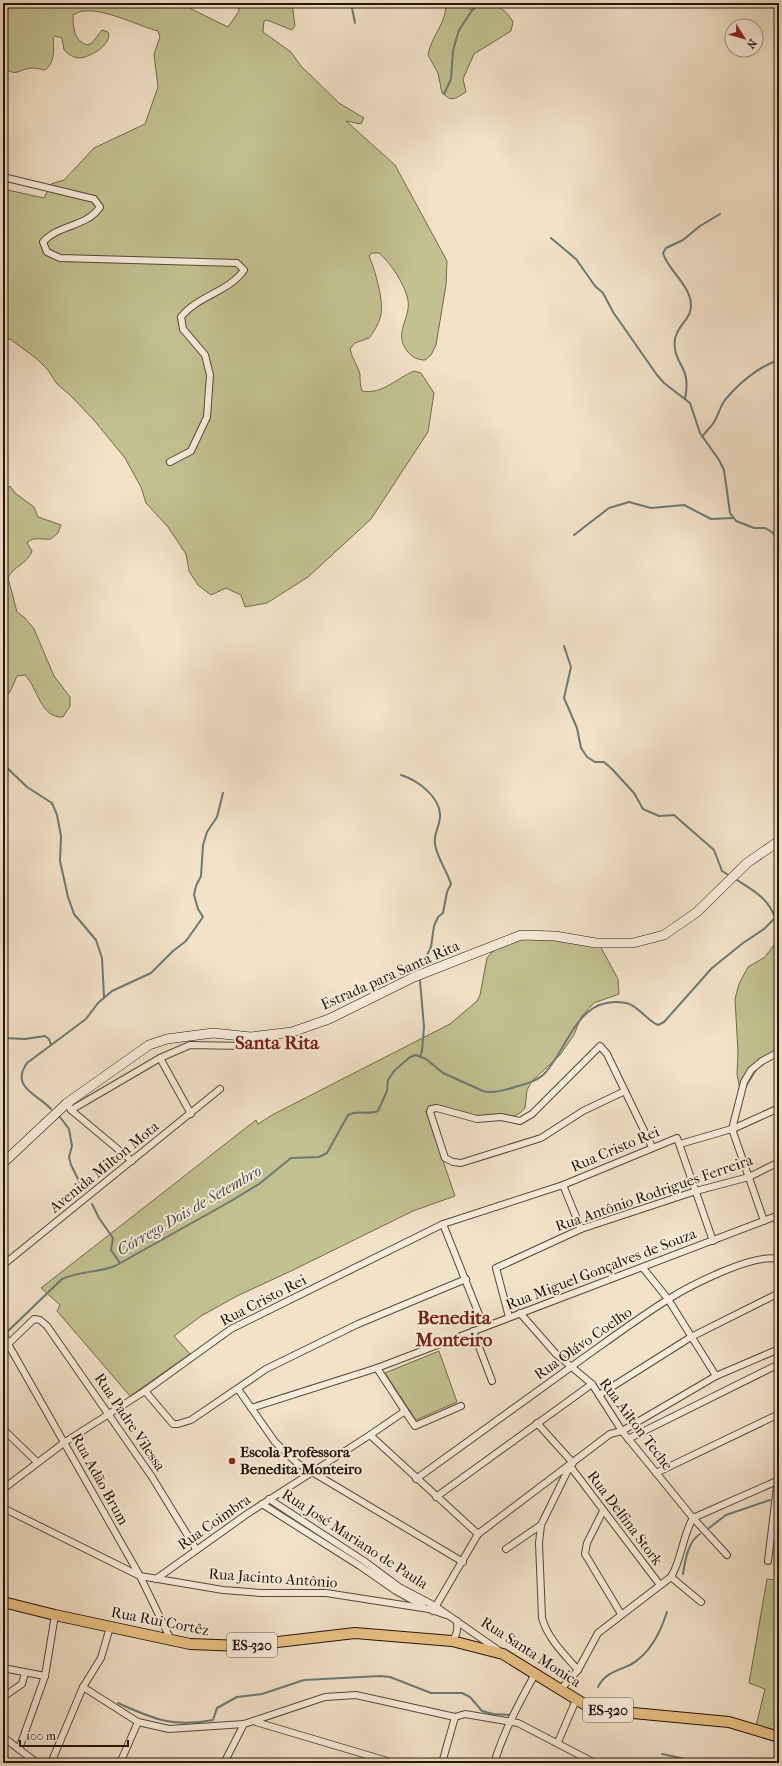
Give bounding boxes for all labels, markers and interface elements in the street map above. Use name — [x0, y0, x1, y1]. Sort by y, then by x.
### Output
north arrow — [724, 18, 764, 58]
text: N — [743, 36, 759, 51]
street label: Estrada para Santa Rita — [318, 936, 463, 1014]
district label: Santa Rita — [235, 1032, 320, 1054]
street label: Avenida Milton Mota — [45, 1117, 163, 1217]
street label: Rua Cristo Rei — [568, 1122, 662, 1176]
street label: Rua Antônio Rodrigues Ferreira — [553, 1150, 756, 1235]
water label: Córrego Dois de Setembro — [113, 1161, 265, 1259]
street label: Rua Miguel Gonçalves de Souza — [503, 1224, 700, 1314]
street label: Rua Cristo Rei — [217, 1270, 310, 1329]
street label: Rua Olávo Coelho — [531, 1302, 636, 1383]
district label: Benedita Monteiro — [415, 1307, 493, 1351]
street label: Rua Padre Vilessa — [91, 1370, 170, 1475]
street label: Rua Ailton Teche — [595, 1374, 677, 1474]
street label: Rua Adão Brum — [67, 1430, 133, 1528]
place label: Escola Professora Benedita Monteiro — [240, 1443, 362, 1478]
marker: Escola Professora Benedita Monteiro — [227, 1456, 237, 1466]
street label: Rua Delfina Stork — [583, 1467, 667, 1569]
street label: Rua José Mariano de Paula — [279, 1485, 432, 1594]
street label: Rua Coimbra — [174, 1490, 255, 1554]
street label: Rua Jacinto Antônio — [208, 1565, 338, 1592]
street label: Rua Rui Cortêz — [109, 1603, 211, 1639]
street label: Rua Santa Monica — [478, 1613, 585, 1692]
road number: ES-320 — [227, 1633, 277, 1657]
road number: ES-320 — [583, 1698, 633, 1722]
scale bar — [20, 1722, 128, 1748]
text: 100 m — [26, 1729, 56, 1743]

